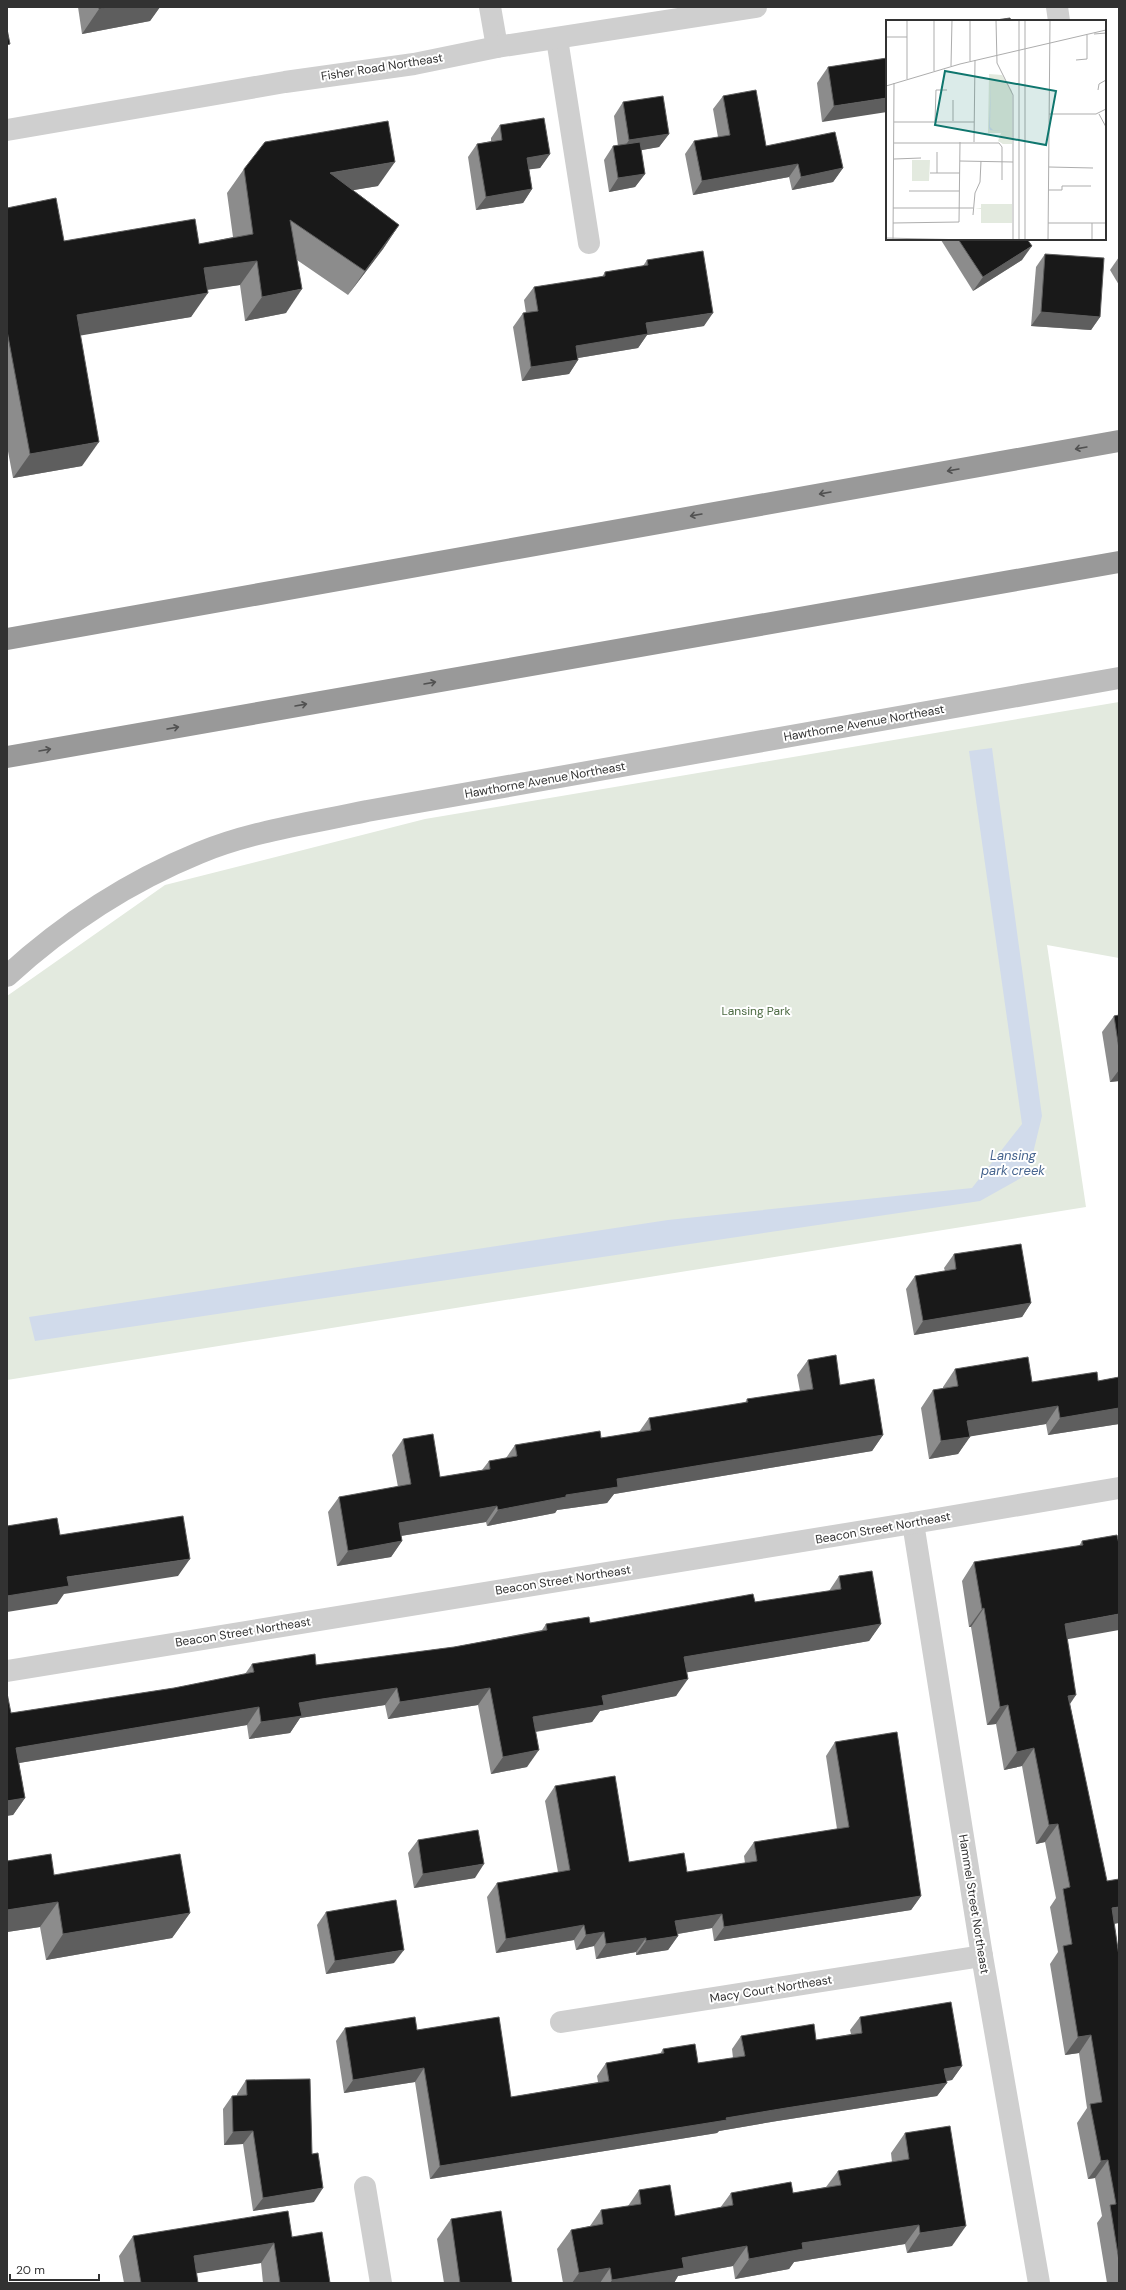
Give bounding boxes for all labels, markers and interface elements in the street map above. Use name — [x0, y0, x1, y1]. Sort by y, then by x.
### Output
inset map — [886, 20, 1106, 240]
street label: Fisher Road Northeast — [320, 49, 444, 85]
one-way arrow — [1074, 444, 1087, 452]
one-way arrow — [946, 467, 959, 475]
one-way arrow — [818, 489, 831, 497]
one-way arrow — [690, 512, 703, 520]
one-way arrow — [423, 678, 436, 686]
one-way arrow — [295, 701, 308, 709]
street label: Hawthorne Avenue Northeast — [782, 701, 946, 745]
one-way arrow — [167, 723, 180, 731]
one-way arrow — [39, 746, 52, 754]
street label: Hawthorne Avenue Northeast — [463, 758, 627, 802]
park label: Lansing Park — [721, 1003, 791, 1019]
water label: Lansing park creek — [980, 1147, 1045, 1179]
street label: Beacon Street Northeast — [814, 1508, 952, 1548]
street label: Beacon Street Northeast — [494, 1561, 632, 1599]
street label: Beacon Street Northeast — [174, 1613, 312, 1651]
street label: Hammel Street Northeast — [955, 1833, 993, 1975]
street label: Macy Court Northeast — [709, 1971, 834, 2007]
scale bar — [10, 2256, 99, 2282]
text: 20 m — [16, 2262, 45, 2278]

